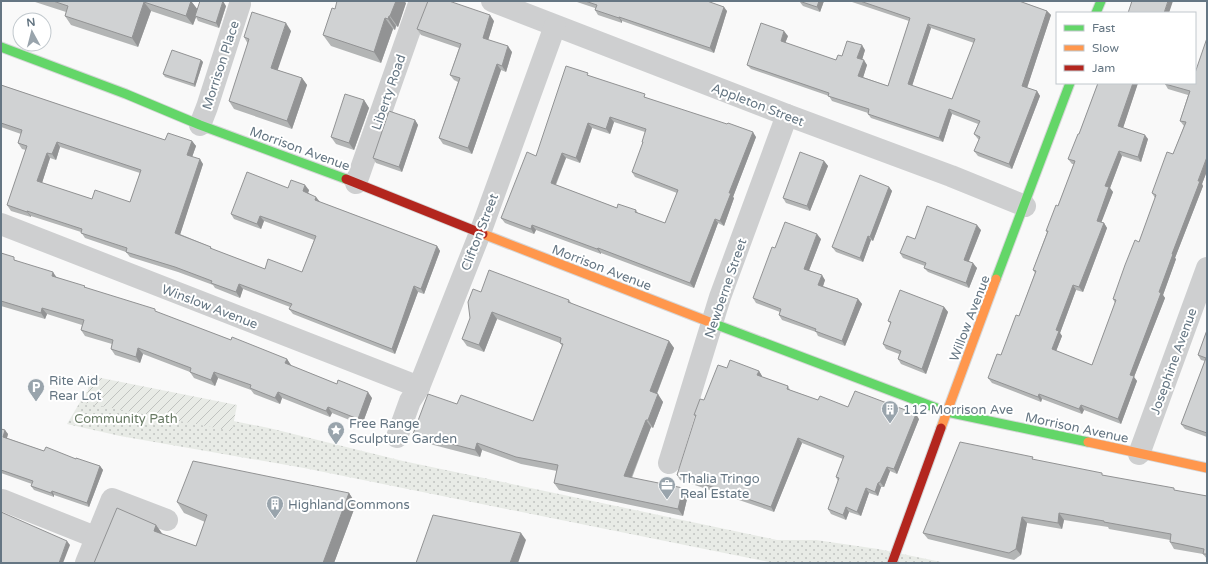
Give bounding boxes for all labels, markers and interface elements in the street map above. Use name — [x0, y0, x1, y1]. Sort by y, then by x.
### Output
north arrow — [12, 12, 52, 52]
legend — [1056, 12, 1196, 84]
text: N — [26, 16, 36, 30]
street label: Morrison Place — [199, 19, 243, 112]
text: Fast — [1092, 21, 1116, 35]
text: Slow — [1092, 41, 1119, 55]
street label: Liberty Road — [368, 52, 409, 132]
text: Jam — [1092, 61, 1115, 75]
street label: Appleton Street — [709, 80, 806, 130]
street label: Morrison Avenue — [247, 123, 352, 174]
street label: Clifton Street — [458, 191, 502, 273]
street label: Newberne Street — [701, 236, 750, 340]
street label: Morrison Avenue — [550, 242, 654, 294]
street label: Willow Avenue — [946, 273, 994, 364]
street label: Winslow Avenue — [159, 281, 260, 333]
street label: Josephine Avenue — [1147, 306, 1201, 417]
place label: Rite Aid Rear Lot — [49, 373, 102, 404]
parking icon: Rite Aid Rear Lot — [26, 377, 46, 402]
building icon: 112 Morrison Ave — [880, 399, 900, 424]
place label: 112 Morrison Ave — [903, 402, 1013, 418]
street label: Morrison Avenue — [1024, 409, 1130, 447]
park label: Community Path — [74, 411, 178, 427]
place label: Free Range Sculpture Garden — [349, 416, 457, 447]
place icon: Free Range Sculpture Garden — [326, 420, 346, 445]
place label: Thalia Tringo Real Estate — [680, 471, 760, 502]
office icon: Thalia Tringo Real Estate — [657, 475, 677, 500]
building icon: Highland Commons — [265, 494, 285, 519]
place label: Highland Commons — [288, 497, 410, 513]

